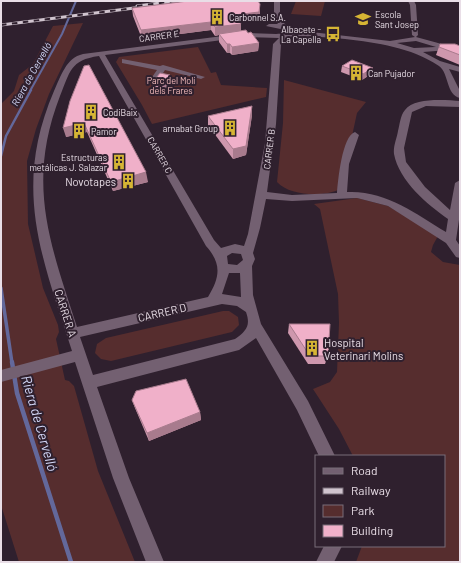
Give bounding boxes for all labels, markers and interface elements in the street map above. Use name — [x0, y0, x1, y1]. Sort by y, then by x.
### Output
building icon: Carbonnel S.A. — [208, 8, 226, 26]
place label: Escola Sant Josep — [375, 9, 419, 30]
school or university icon: Escola Sant Josep — [354, 10, 372, 28]
place label: Carbonnel S.A. — [229, 12, 286, 23]
place label: Albacete - La Capella — [281, 24, 321, 45]
bus stop icon: Albacete - La Capella — [324, 25, 342, 43]
street label: CARRER E — [138, 28, 180, 44]
water label: Riera de Cervelló — [9, 40, 53, 108]
building icon: Can Pujador — [347, 64, 365, 82]
place label: Can Pujador — [368, 68, 415, 79]
park label: Parc del Molí dels Frares — [147, 75, 195, 96]
building icon: CodiBaix — [82, 103, 100, 121]
place label: CodiBaix — [103, 107, 138, 118]
building icon: arnabat Group — [221, 119, 239, 137]
building icon: Pamor — [70, 122, 88, 140]
place label: arnabat Group — [163, 123, 218, 134]
place label: Pamor — [91, 126, 117, 137]
street label: CARRER B — [261, 128, 277, 170]
street label: CARRER C — [145, 135, 175, 175]
place label: Estructuras metálicas J. Salazar — [29, 152, 108, 173]
building icon: Estructuras metálicas J. Salazar — [110, 153, 128, 171]
building icon: Novotapes — [119, 172, 137, 190]
place label: Novotapes — [65, 175, 116, 188]
street label: CARRER A — [52, 288, 80, 339]
street label: CARRER D — [137, 300, 188, 324]
place label: Hospital Veterinari Molins — [324, 336, 403, 362]
building icon: Hospital Veterinari Molins — [303, 339, 321, 357]
water label: Riera de Cervelló — [18, 373, 62, 473]
legend — [315, 455, 445, 547]
text: Road — [351, 463, 378, 477]
text: Railway — [351, 483, 391, 497]
text: Park — [351, 503, 375, 517]
text: Building — [351, 523, 393, 537]

